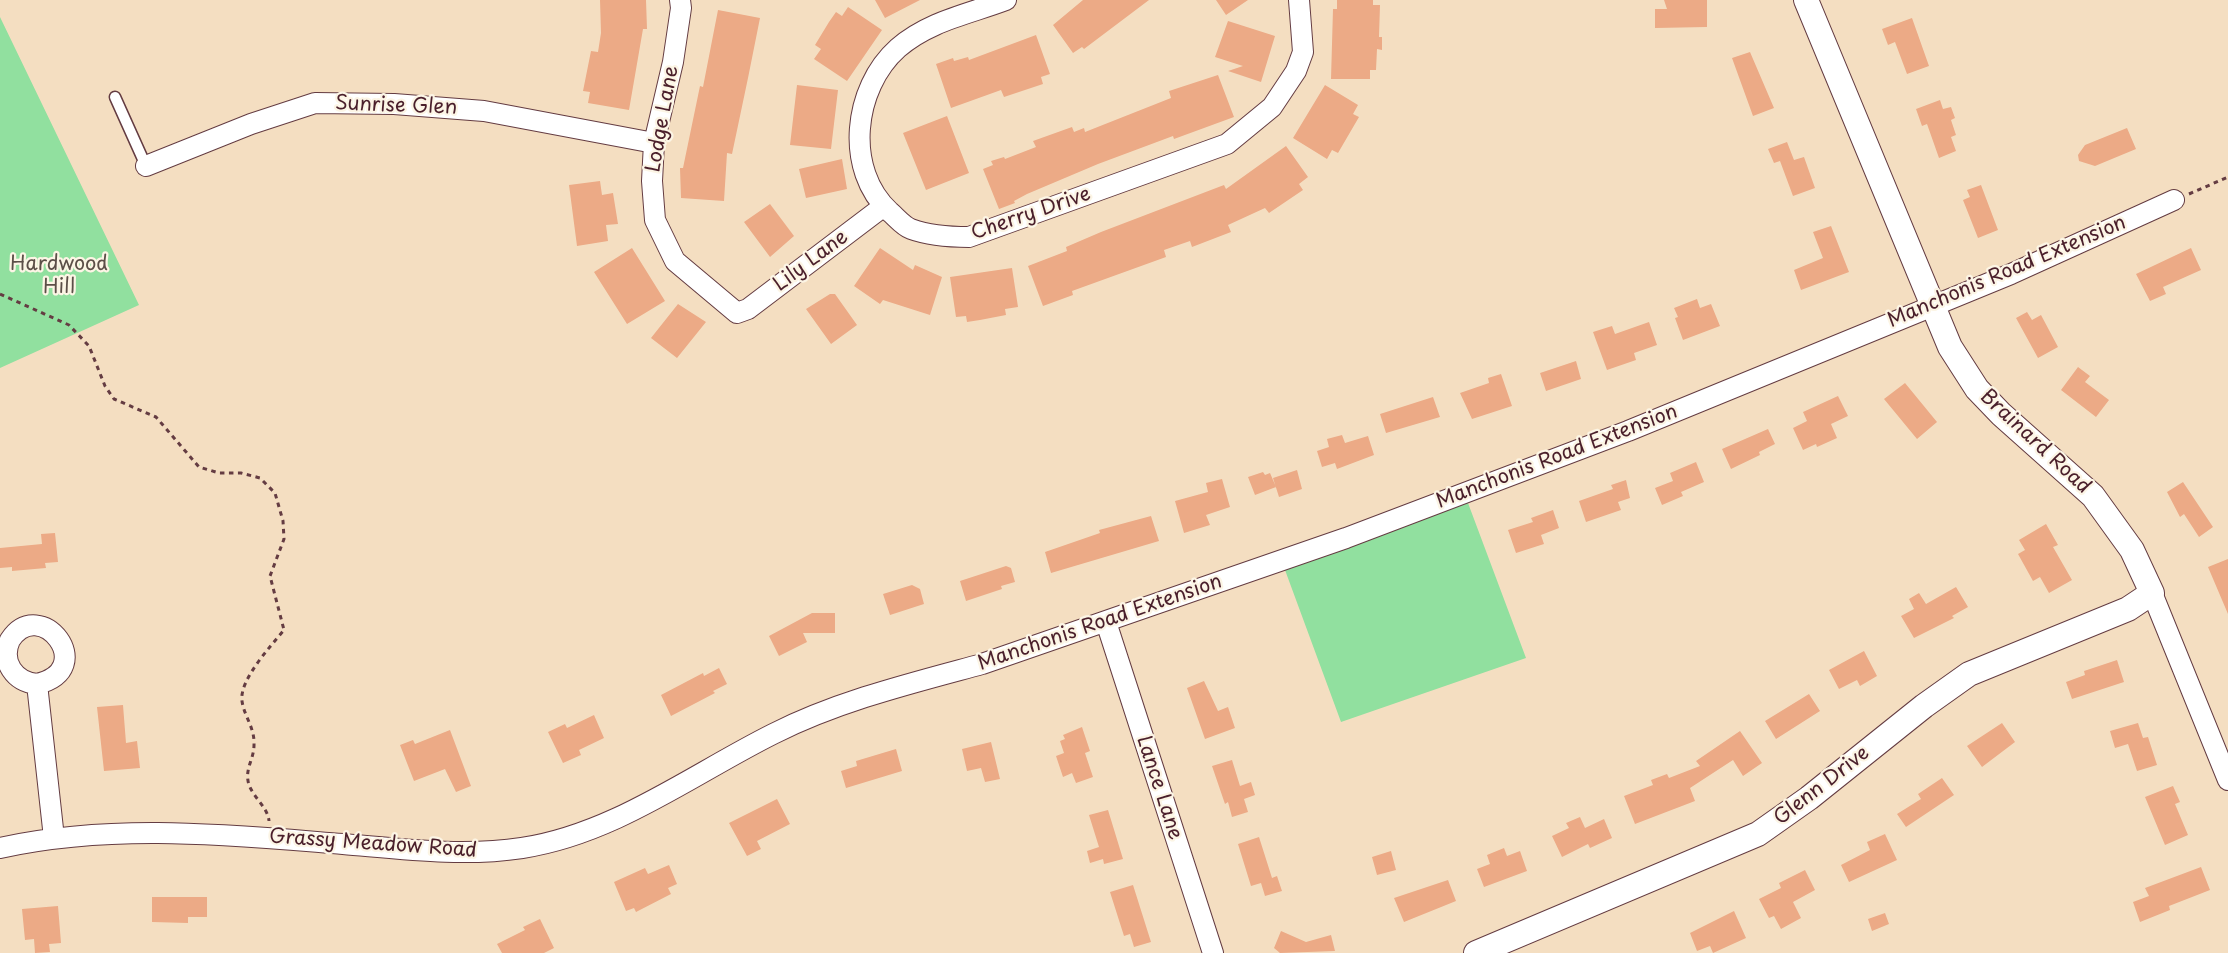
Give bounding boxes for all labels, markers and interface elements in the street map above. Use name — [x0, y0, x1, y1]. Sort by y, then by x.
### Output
street label: Lodge Lane — [642, 64, 684, 174]
street label: Sunrise Glen — [334, 92, 458, 120]
street label: Cherry Drive — [968, 182, 1094, 246]
street label: Manchonis Road Extension — [1884, 211, 2130, 333]
street label: Lily Lane — [769, 225, 853, 297]
park label: Hardwood Hill — [10, 252, 108, 299]
street label: Brainard Road — [1975, 385, 2095, 499]
street label: Manchonis Road Extension — [1433, 400, 1681, 514]
street label: Manchonis Road Extension — [975, 570, 1225, 676]
street label: Lance Lane — [1131, 733, 1187, 843]
street label: Glenn Drive — [1770, 741, 1874, 831]
street label: Grassy Meadow Road — [268, 825, 478, 863]

